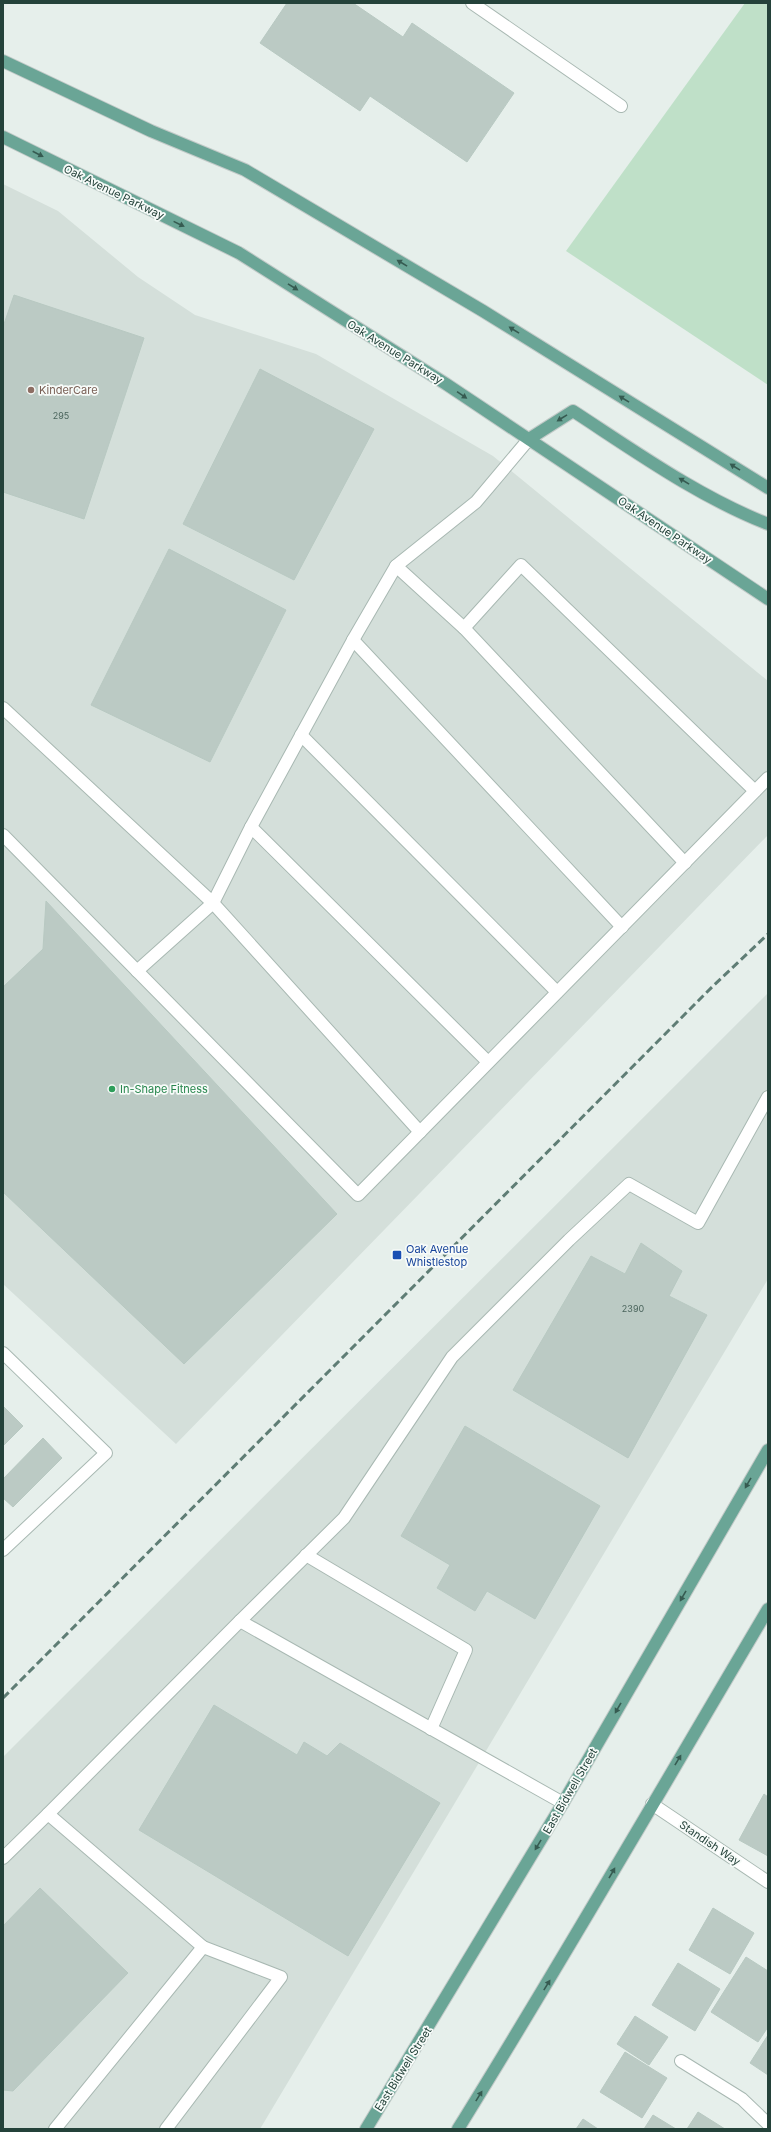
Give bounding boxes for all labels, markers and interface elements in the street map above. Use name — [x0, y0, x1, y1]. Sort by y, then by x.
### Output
one-way arrow — [32, 151, 44, 157]
street label: Oak Avenue Parkway — [61, 162, 167, 222]
one-way arrow — [174, 221, 185, 228]
one-way arrow — [396, 260, 408, 267]
one-way arrow — [287, 284, 299, 291]
street label: Oak Avenue Parkway — [345, 317, 445, 387]
one-way arrow — [508, 327, 520, 334]
place label: KinderCare — [39, 383, 98, 397]
marker: KinderCare — [26, 385, 36, 395]
one-way arrow — [456, 391, 468, 398]
one-way arrow — [618, 395, 630, 402]
house number: 295 — [53, 410, 69, 421]
one-way arrow — [556, 415, 568, 422]
one-way arrow — [729, 464, 741, 471]
one-way arrow — [678, 477, 690, 484]
street label: Oak Avenue Parkway — [615, 493, 715, 567]
place label: In-Shape Fitness — [120, 1082, 208, 1096]
marker: In-Shape Fitness — [107, 1084, 117, 1094]
place label: Oak Avenue Whistlestop — [406, 1242, 468, 1269]
marker: Oak Avenue Whistlestop — [391, 1249, 403, 1261]
house number: 2390 — [622, 1303, 644, 1314]
one-way arrow — [745, 1477, 752, 1489]
one-way arrow — [679, 1590, 686, 1602]
one-way arrow — [614, 1702, 621, 1714]
street label: East Bidwell Street — [540, 1745, 600, 1836]
one-way arrow — [674, 1755, 682, 1765]
street label: Standish Way — [677, 1817, 743, 1869]
one-way arrow — [535, 1839, 542, 1851]
one-way arrow — [609, 1867, 616, 1879]
one-way arrow — [544, 1979, 551, 1991]
street label: East Bidwell Street — [371, 2024, 435, 2114]
one-way arrow — [475, 2091, 483, 2101]

